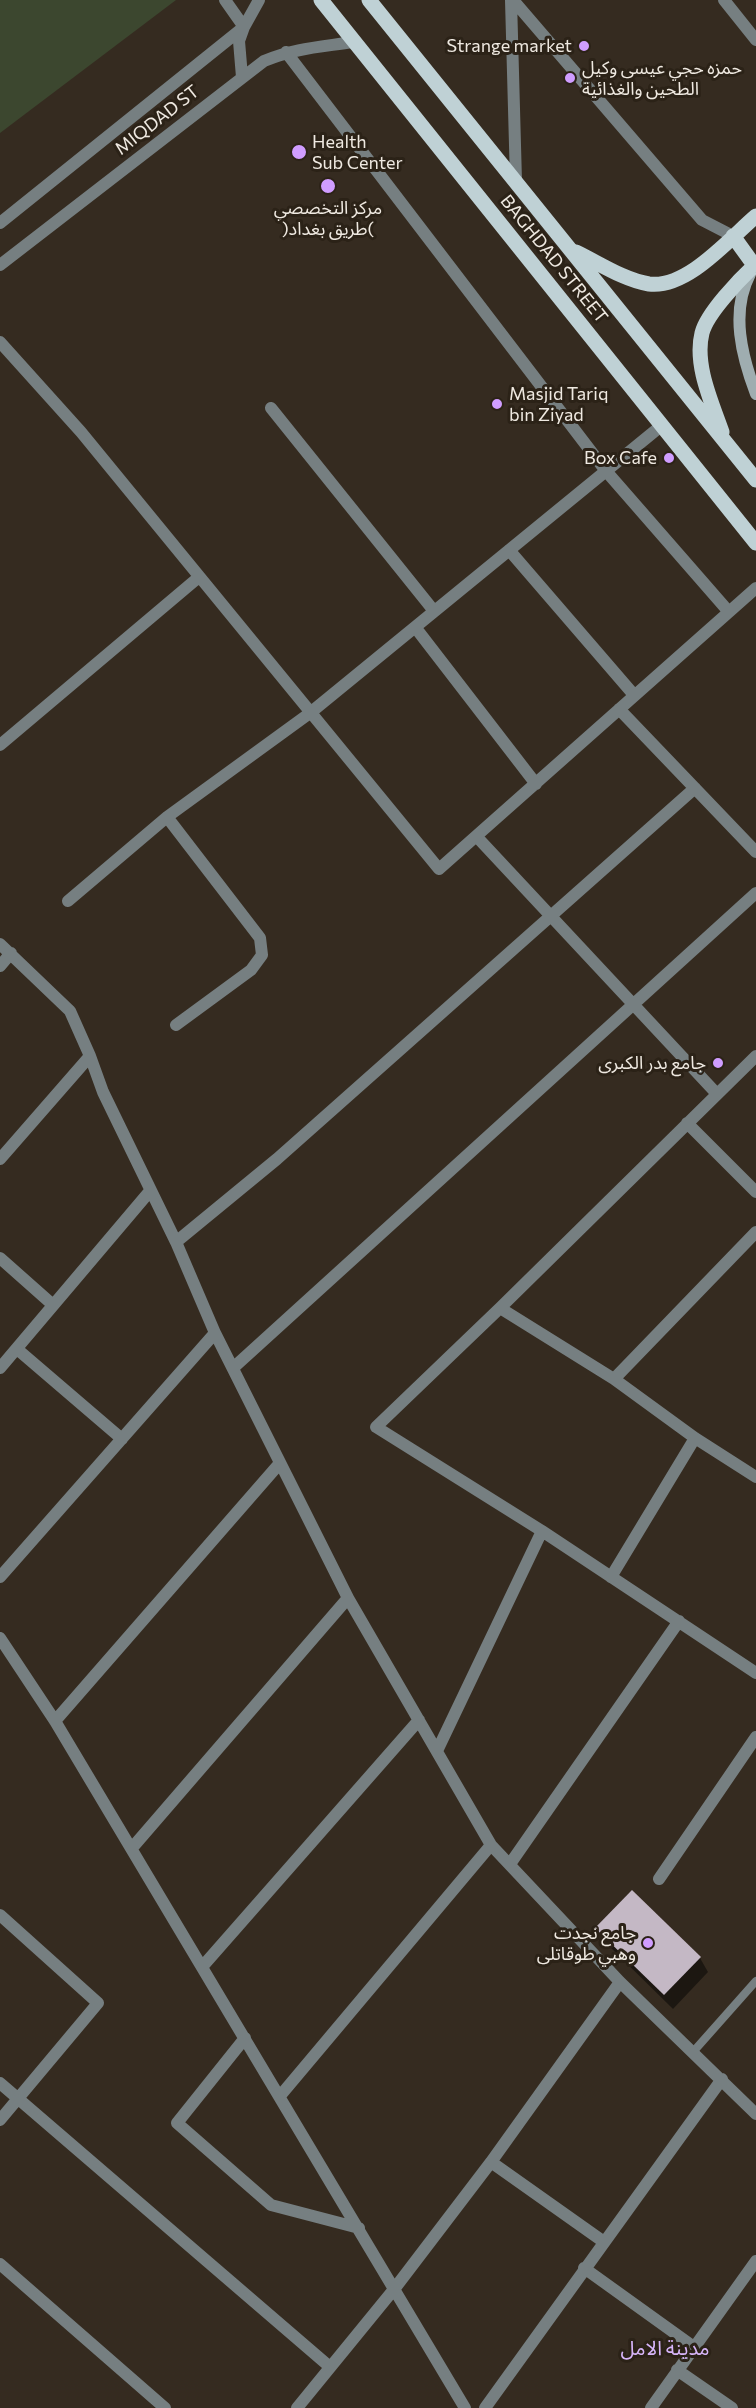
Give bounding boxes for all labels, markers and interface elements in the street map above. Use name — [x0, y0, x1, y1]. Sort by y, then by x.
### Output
place label: Strange market — [447, 35, 572, 57]
marker: Strange market — [577, 39, 591, 53]
place label: حمزه حجي عيسى وكيل الطحين والغذائية — [582, 57, 742, 100]
marker: حمزه حجي عيسى وكيل الطحين والغذائية — [563, 71, 577, 85]
street label: MIQDAD ST — [111, 80, 203, 160]
place label: Health Sub Center — [312, 131, 403, 174]
marker: Health Sub Center — [290, 143, 308, 161]
marker: مركز التخصصي )طريق بغداد( — [319, 177, 337, 195]
street label: BAGHDAD STREET — [496, 190, 612, 328]
place label: مركز التخصصي )طريق بغداد( — [274, 197, 382, 240]
place label: Masjid Tariq bin Ziyad — [509, 383, 608, 426]
marker: Masjid Tariq bin Ziyad — [490, 397, 504, 411]
place label: Box Cafe — [584, 447, 657, 469]
marker: Box Cafe — [662, 451, 676, 465]
place label: جامع بدر الكبرى — [598, 1052, 706, 1074]
marker: جامع بدر الكبرى — [711, 1056, 725, 1070]
place label: جامع نجدت وهبي طوقاتلى — [537, 1922, 636, 1964]
marker: جامع نجدت وهبي طوقاتلى — [641, 1936, 655, 1950]
district label: مدينة الامل — [620, 2336, 710, 2360]

